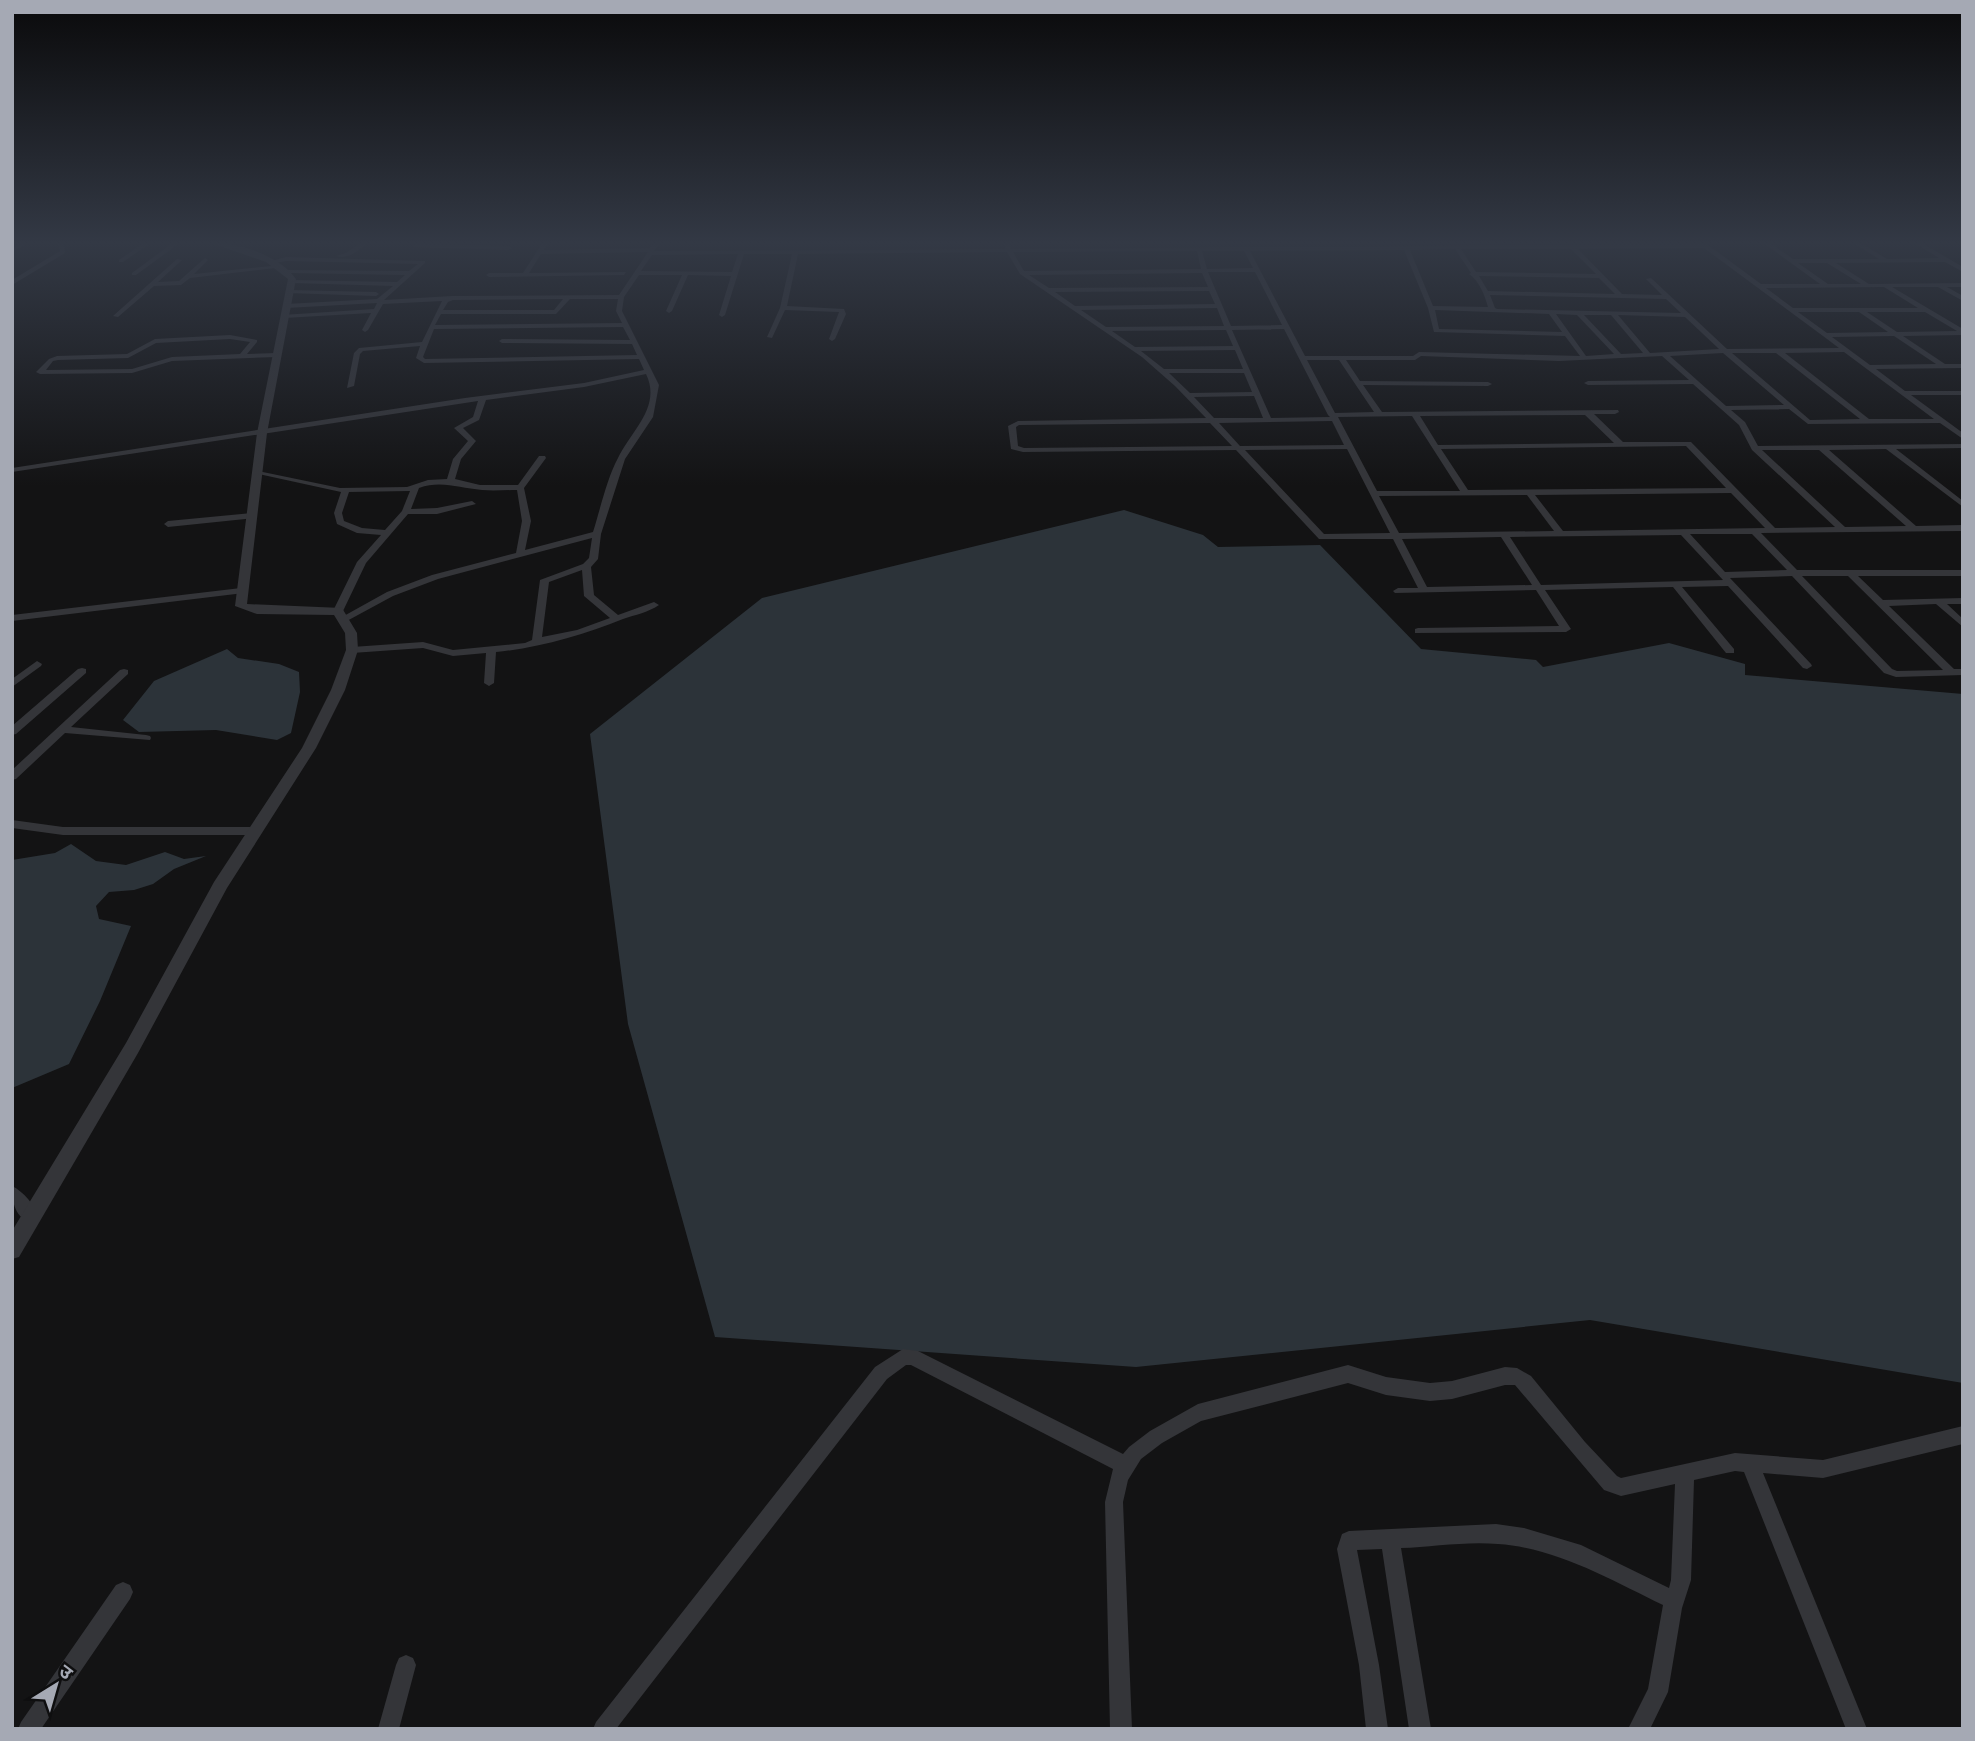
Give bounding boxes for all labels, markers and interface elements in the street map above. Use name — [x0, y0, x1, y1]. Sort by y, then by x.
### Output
north arrow — [21, 1650, 91, 1720]
text: उ — [55, 1659, 78, 1685]

